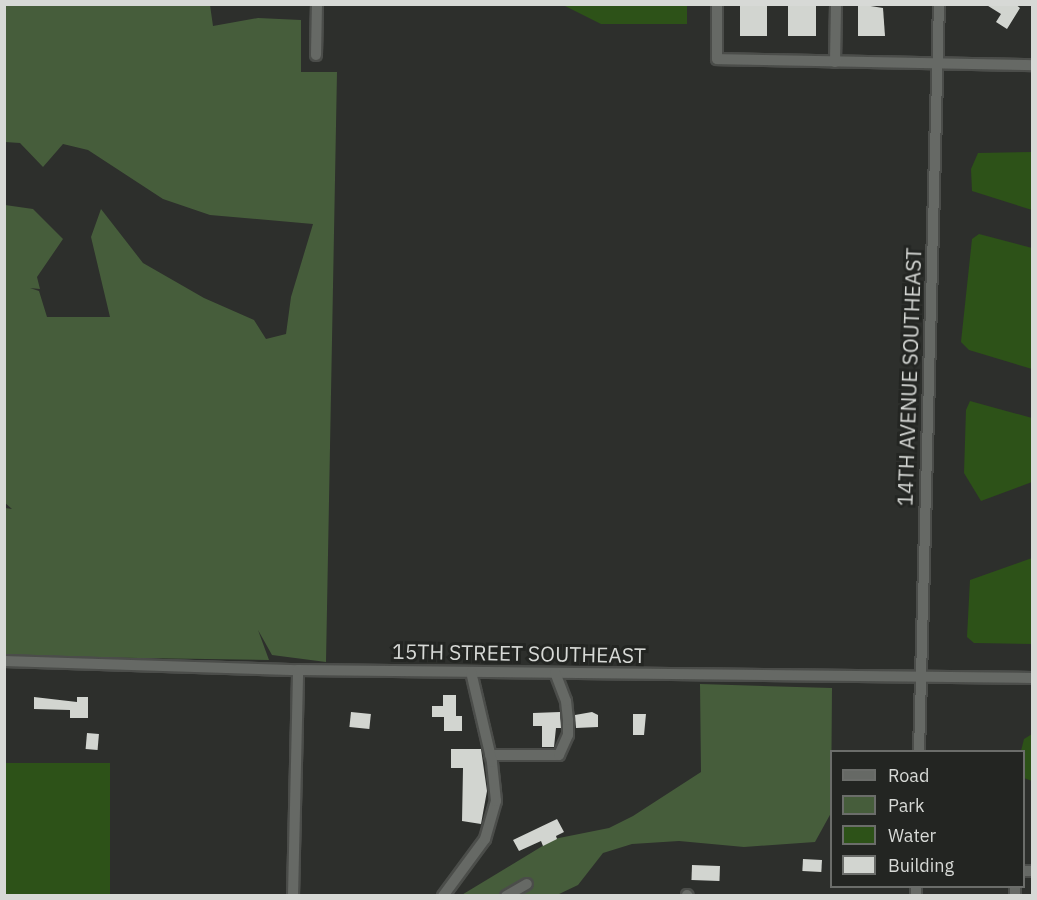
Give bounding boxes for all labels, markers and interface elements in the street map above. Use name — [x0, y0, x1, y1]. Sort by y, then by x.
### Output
street label: 14TH AVENUE SOUTHEAST — [892, 247, 926, 507]
street label: 15TH STREET SOUTHEAST — [392, 638, 646, 668]
legend — [830, 750, 1025, 888]
text: Road — [888, 764, 929, 787]
text: Park — [888, 794, 924, 817]
text: Water — [888, 824, 936, 847]
text: Building — [888, 854, 954, 877]

